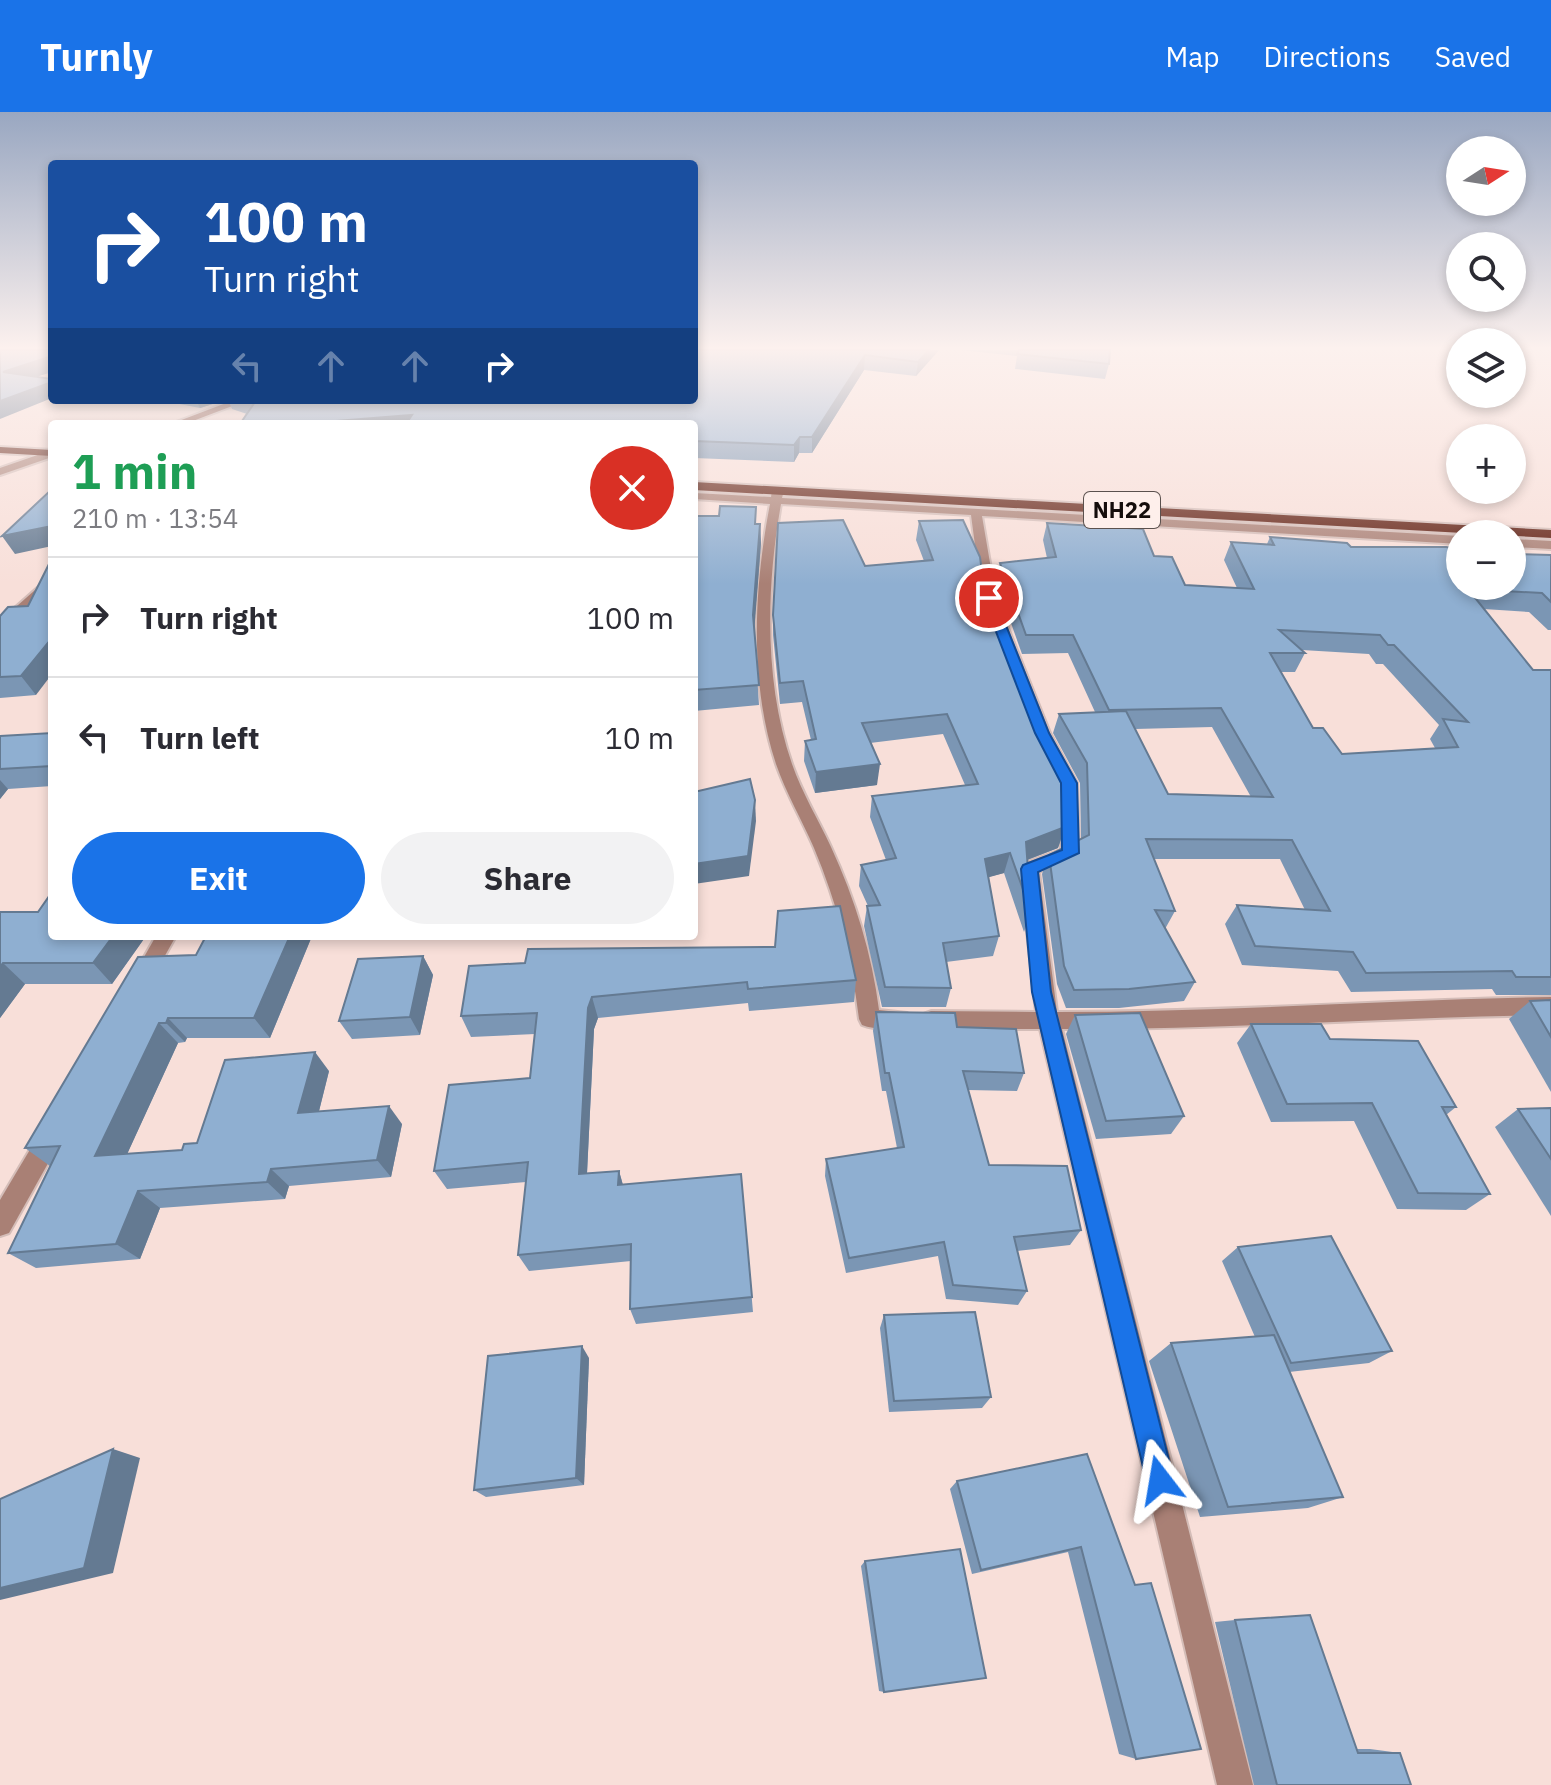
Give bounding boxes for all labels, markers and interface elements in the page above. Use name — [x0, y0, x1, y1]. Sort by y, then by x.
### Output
text: Turnly — [40, 32, 153, 81]
text: Map — [1165, 38, 1219, 75]
text: Directions — [1263, 38, 1391, 75]
text: Saved — [1435, 38, 1511, 75]
north arrow — [1446, 136, 1526, 216]
map controls — [1446, 136, 1526, 600]
text: 100 m — [204, 185, 368, 257]
icon: right — [72, 192, 176, 296]
button: search — [1446, 232, 1526, 312]
text: Turn right — [204, 255, 360, 302]
button: layers — [1446, 328, 1526, 408]
icon: left — [225, 344, 269, 388]
icon: ahead — [309, 344, 353, 388]
icon: ahead — [393, 344, 437, 388]
icon: right — [477, 344, 521, 388]
button: + — [1446, 424, 1526, 504]
text: 1 min — [72, 440, 197, 502]
button: close — [590, 446, 674, 530]
road number: NH22 — [1084, 492, 1160, 528]
text: 210 m · 13:54 — [72, 501, 238, 535]
button: − — [1446, 520, 1526, 600]
pin — [955, 564, 1023, 632]
icon: arrive — [967, 576, 1011, 620]
icon: right — [72, 595, 116, 639]
text: Turn right — [140, 598, 278, 637]
text: 100 m — [587, 598, 674, 637]
icon: left — [72, 715, 116, 759]
text: Turn left — [140, 718, 259, 757]
text: 10 m — [605, 718, 674, 757]
button: Exit — [72, 832, 365, 924]
button: Share — [381, 832, 674, 924]
position arrow — [1118, 1438, 1202, 1522]

